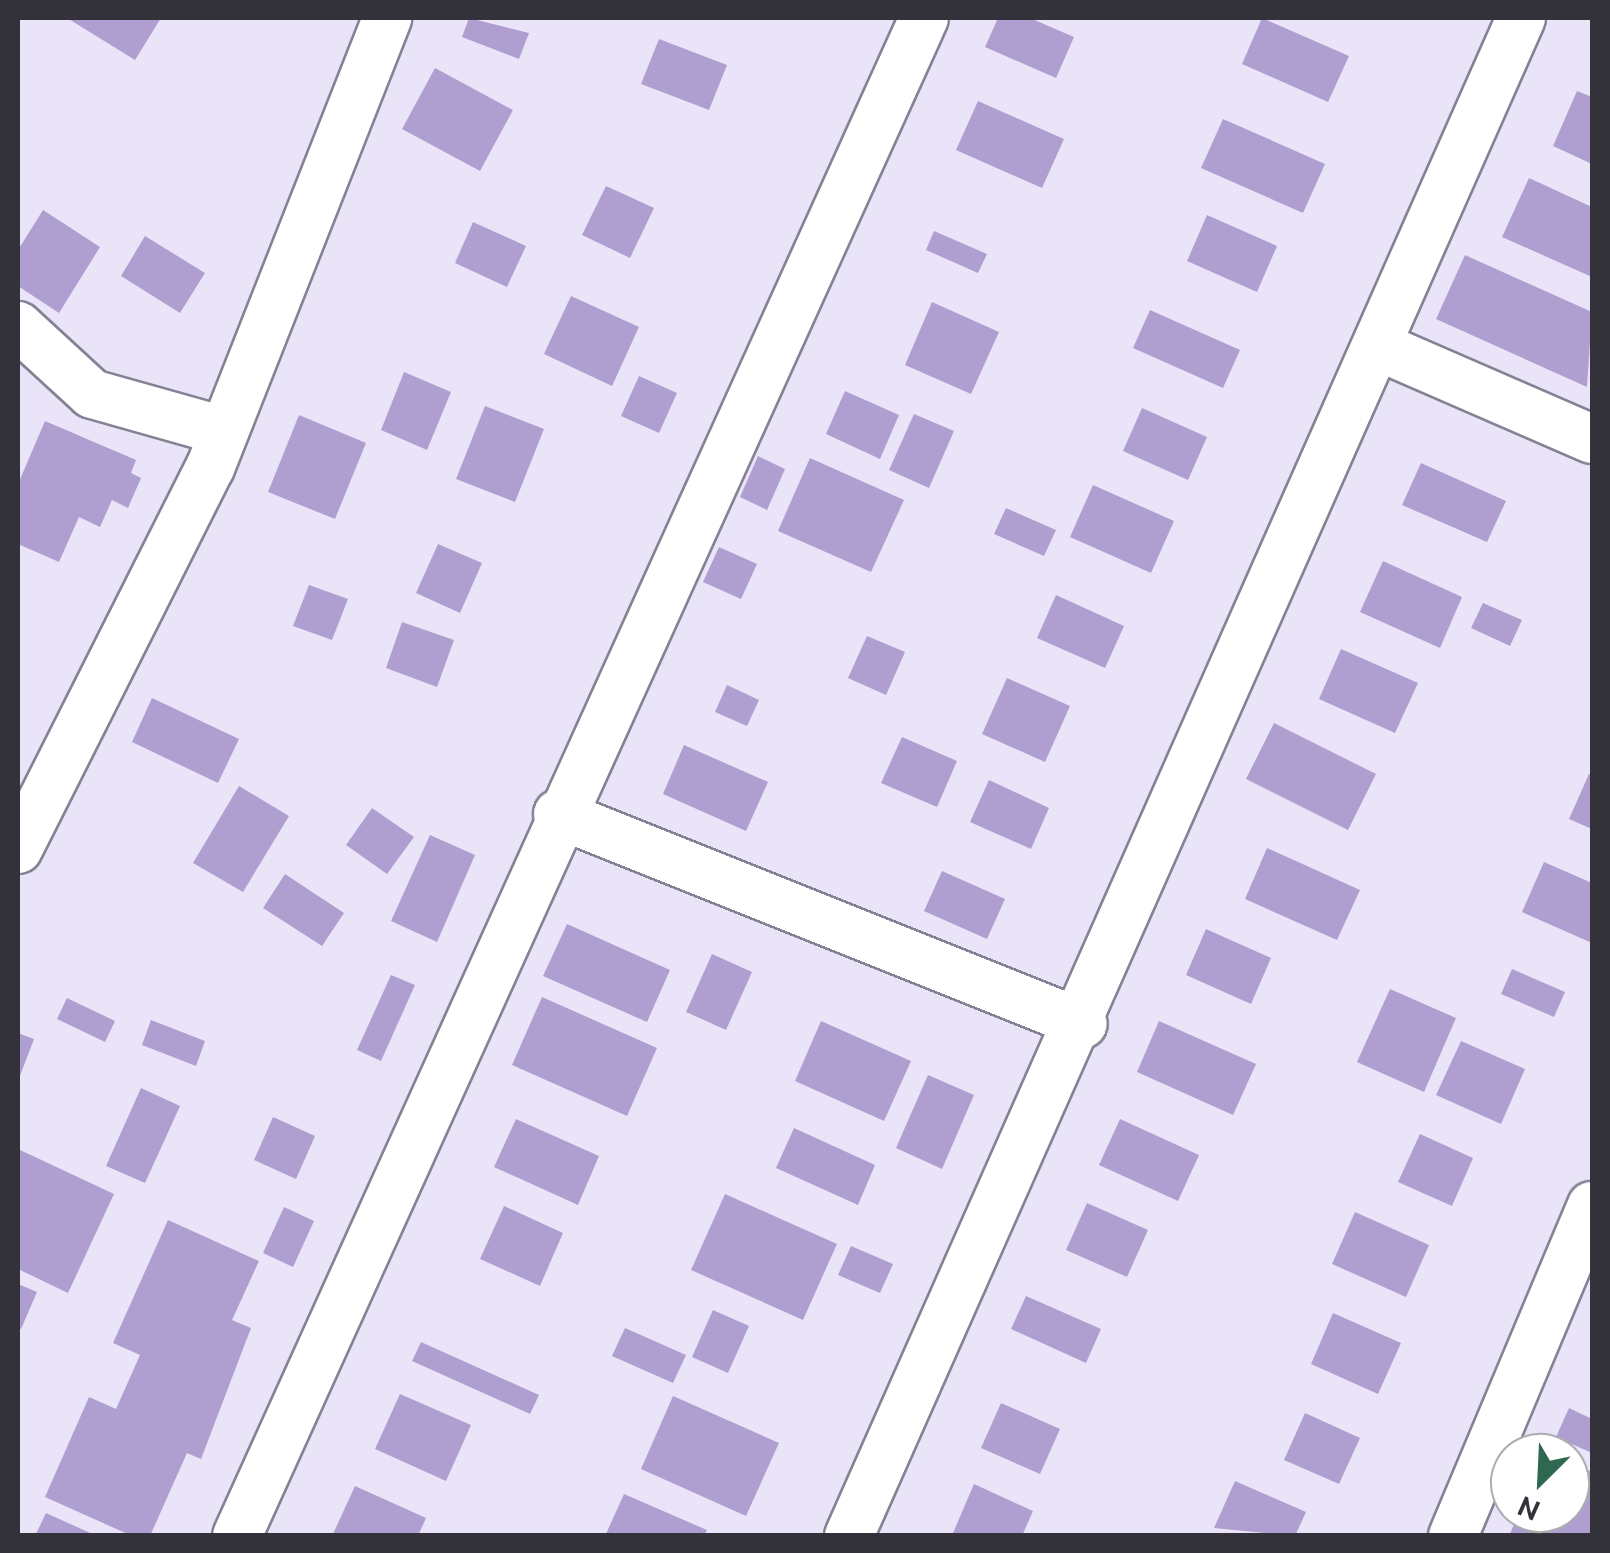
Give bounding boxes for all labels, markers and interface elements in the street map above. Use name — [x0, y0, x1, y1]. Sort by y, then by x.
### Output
north arrow — [1490, 1433, 1590, 1533]
text: N — [1513, 1491, 1544, 1527]

